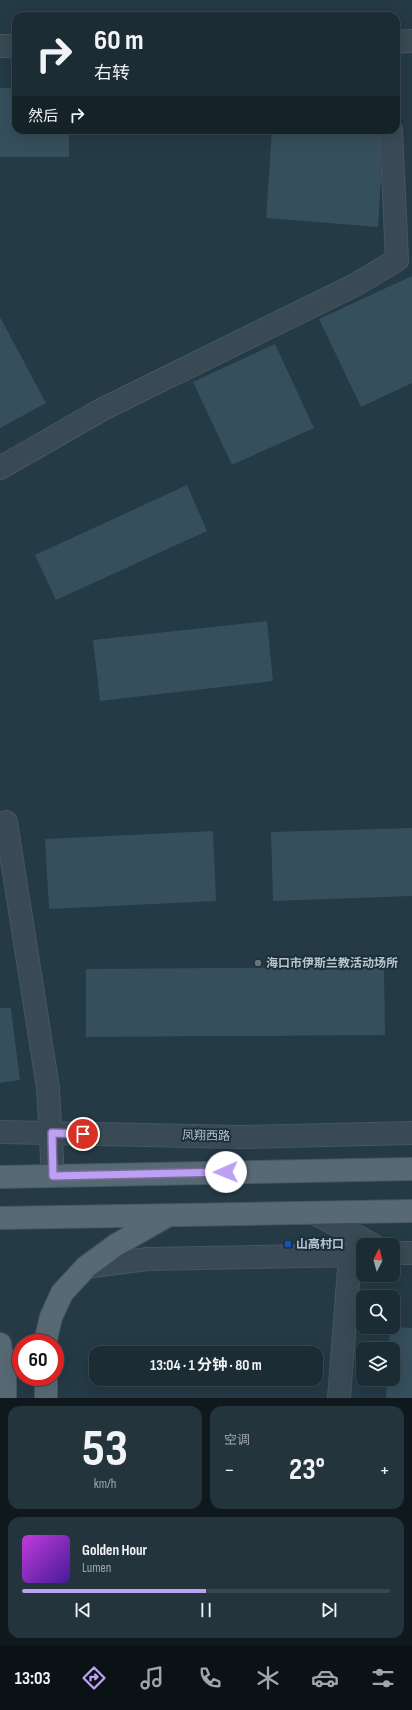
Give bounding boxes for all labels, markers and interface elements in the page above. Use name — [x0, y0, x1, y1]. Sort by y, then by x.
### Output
text: 60 m — [94, 24, 143, 57]
icon: right — [28, 28, 80, 80]
text: 右转 — [94, 63, 130, 84]
icon: right — [66, 104, 88, 126]
text: 然后 — [28, 107, 58, 126]
place label: 海口市伊斯兰教活动场所 — [266, 956, 398, 971]
marker: 海口市伊斯兰教活动场所 — [253, 958, 263, 968]
pin — [66, 1117, 100, 1151]
icon: arrive — [72, 1123, 94, 1145]
street label: 凤翔西路 — [182, 1128, 230, 1144]
position arrow — [205, 1151, 247, 1193]
place label: 山高村口 — [296, 1237, 344, 1252]
north arrow — [356, 1238, 400, 1282]
map controls — [356, 1238, 400, 1386]
marker: 山高村口 — [283, 1239, 293, 1249]
button: search — [356, 1290, 400, 1334]
speed limit sign: 60 — [12, 1334, 64, 1386]
button: layers — [356, 1342, 400, 1386]
text: 13:04 · 1 分钟 · 80 m — [150, 1356, 262, 1375]
text: 53 — [82, 1418, 128, 1481]
text: 空调 — [224, 1432, 250, 1448]
text: 23° — [289, 1452, 325, 1488]
text: − — [224, 1457, 235, 1484]
text: + — [379, 1457, 390, 1484]
text: km/h — [94, 1476, 116, 1492]
text: Golden Hour — [82, 1541, 147, 1560]
text: Lumen — [82, 1560, 111, 1576]
icon: previous — [72, 1599, 94, 1621]
icon: pause — [195, 1599, 217, 1621]
icon: next — [318, 1599, 340, 1621]
icon: directions — [80, 1664, 108, 1692]
icon: music — [138, 1664, 166, 1692]
icon: phone — [196, 1664, 224, 1692]
icon: climate — [254, 1664, 282, 1692]
icon: car — [311, 1664, 339, 1692]
icon: filters — [369, 1664, 397, 1692]
text: 13:03 — [15, 1668, 51, 1689]

